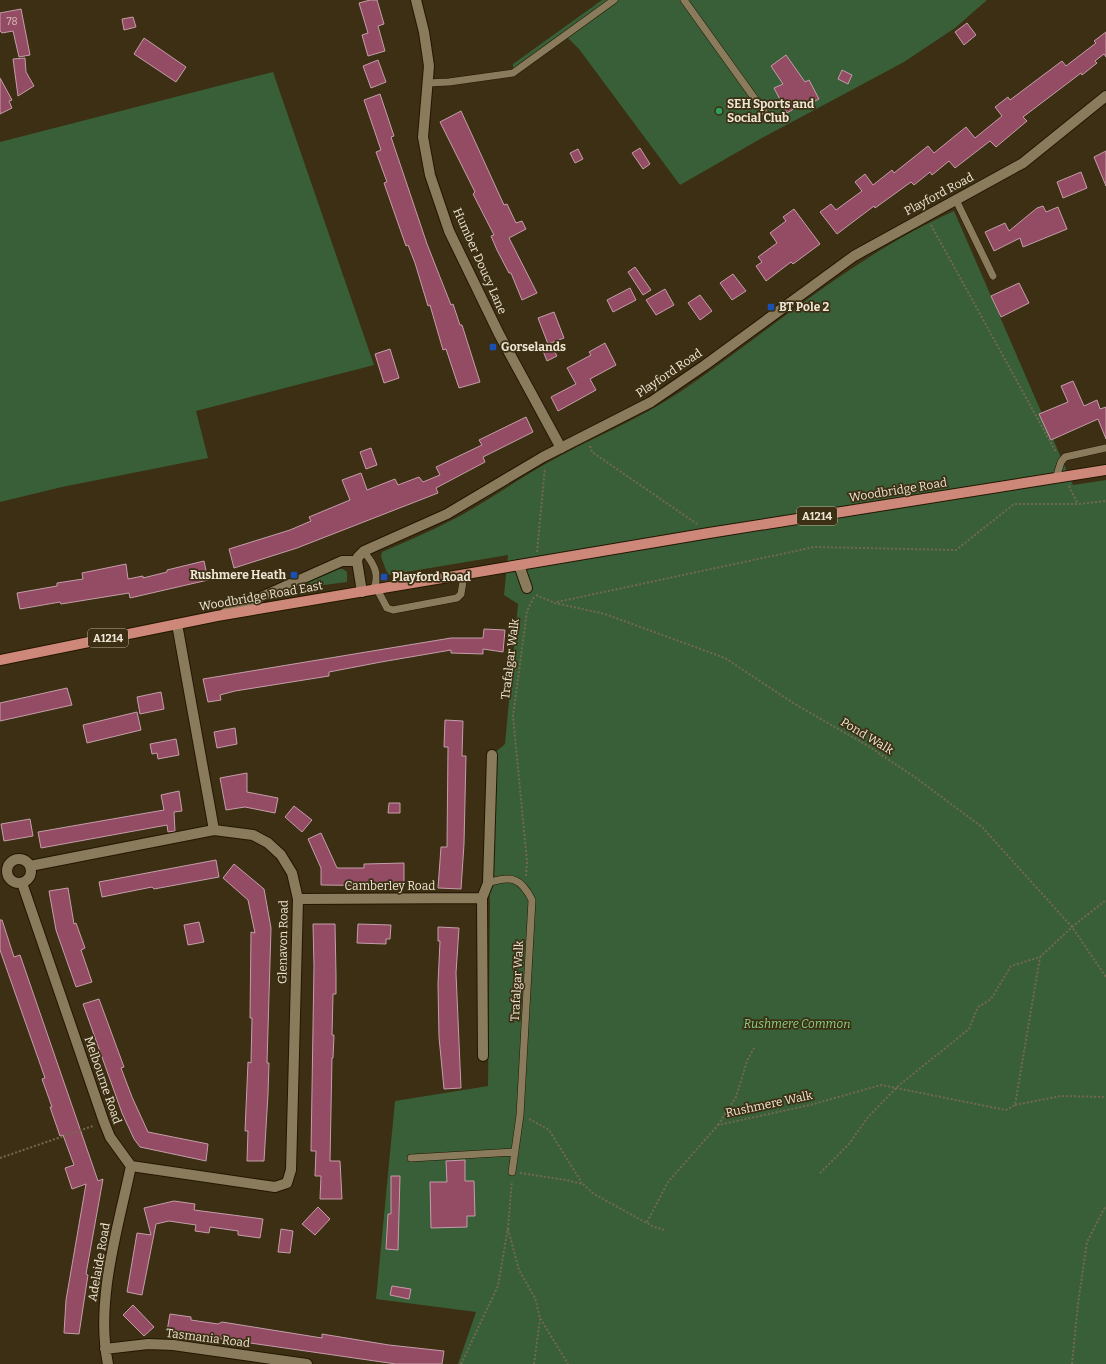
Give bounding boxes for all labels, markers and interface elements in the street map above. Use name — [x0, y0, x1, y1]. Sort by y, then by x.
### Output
house number: 78 — [7, 16, 17, 28]
place label: SEH Sports and Social Club — [727, 97, 815, 125]
marker: SEH Sports and Social Club — [714, 106, 724, 116]
street label: Playford Road — [902, 170, 976, 218]
street label: Humber Doucy Lane — [450, 206, 510, 316]
place label: BT Pole 2 — [779, 300, 829, 314]
marker: BT Pole 2 — [766, 302, 776, 312]
place label: Gorselands — [501, 340, 566, 354]
marker: Gorselands — [488, 342, 498, 352]
street label: Playford Road — [633, 346, 705, 400]
street label: Woodbridge Road — [848, 475, 948, 505]
road number: A1214 — [797, 507, 837, 525]
place label: Rushmere Heath — [190, 568, 286, 582]
marker: Rushmere Heath — [289, 570, 299, 580]
place label: Playford Road — [392, 570, 471, 584]
marker: Playford Road — [379, 572, 389, 582]
street label: Woodbridge Road East — [198, 578, 324, 614]
street label: Trafalgar Walk — [498, 618, 522, 700]
road number: A1214 — [88, 629, 128, 647]
street label: Pond Walk — [838, 715, 896, 757]
street label: Camberley Road — [345, 879, 435, 893]
street label: Glenavon Road — [275, 900, 291, 984]
street label: Trafalgar Walk — [508, 940, 526, 1022]
park label: Rushmere Common — [744, 1017, 850, 1031]
street label: Melbourne Road — [81, 1034, 125, 1126]
street label: Rushmere Walk — [724, 1088, 814, 1120]
street label: Adelaide Road — [85, 1222, 113, 1302]
street label: Tasmania Road — [165, 1326, 251, 1350]

